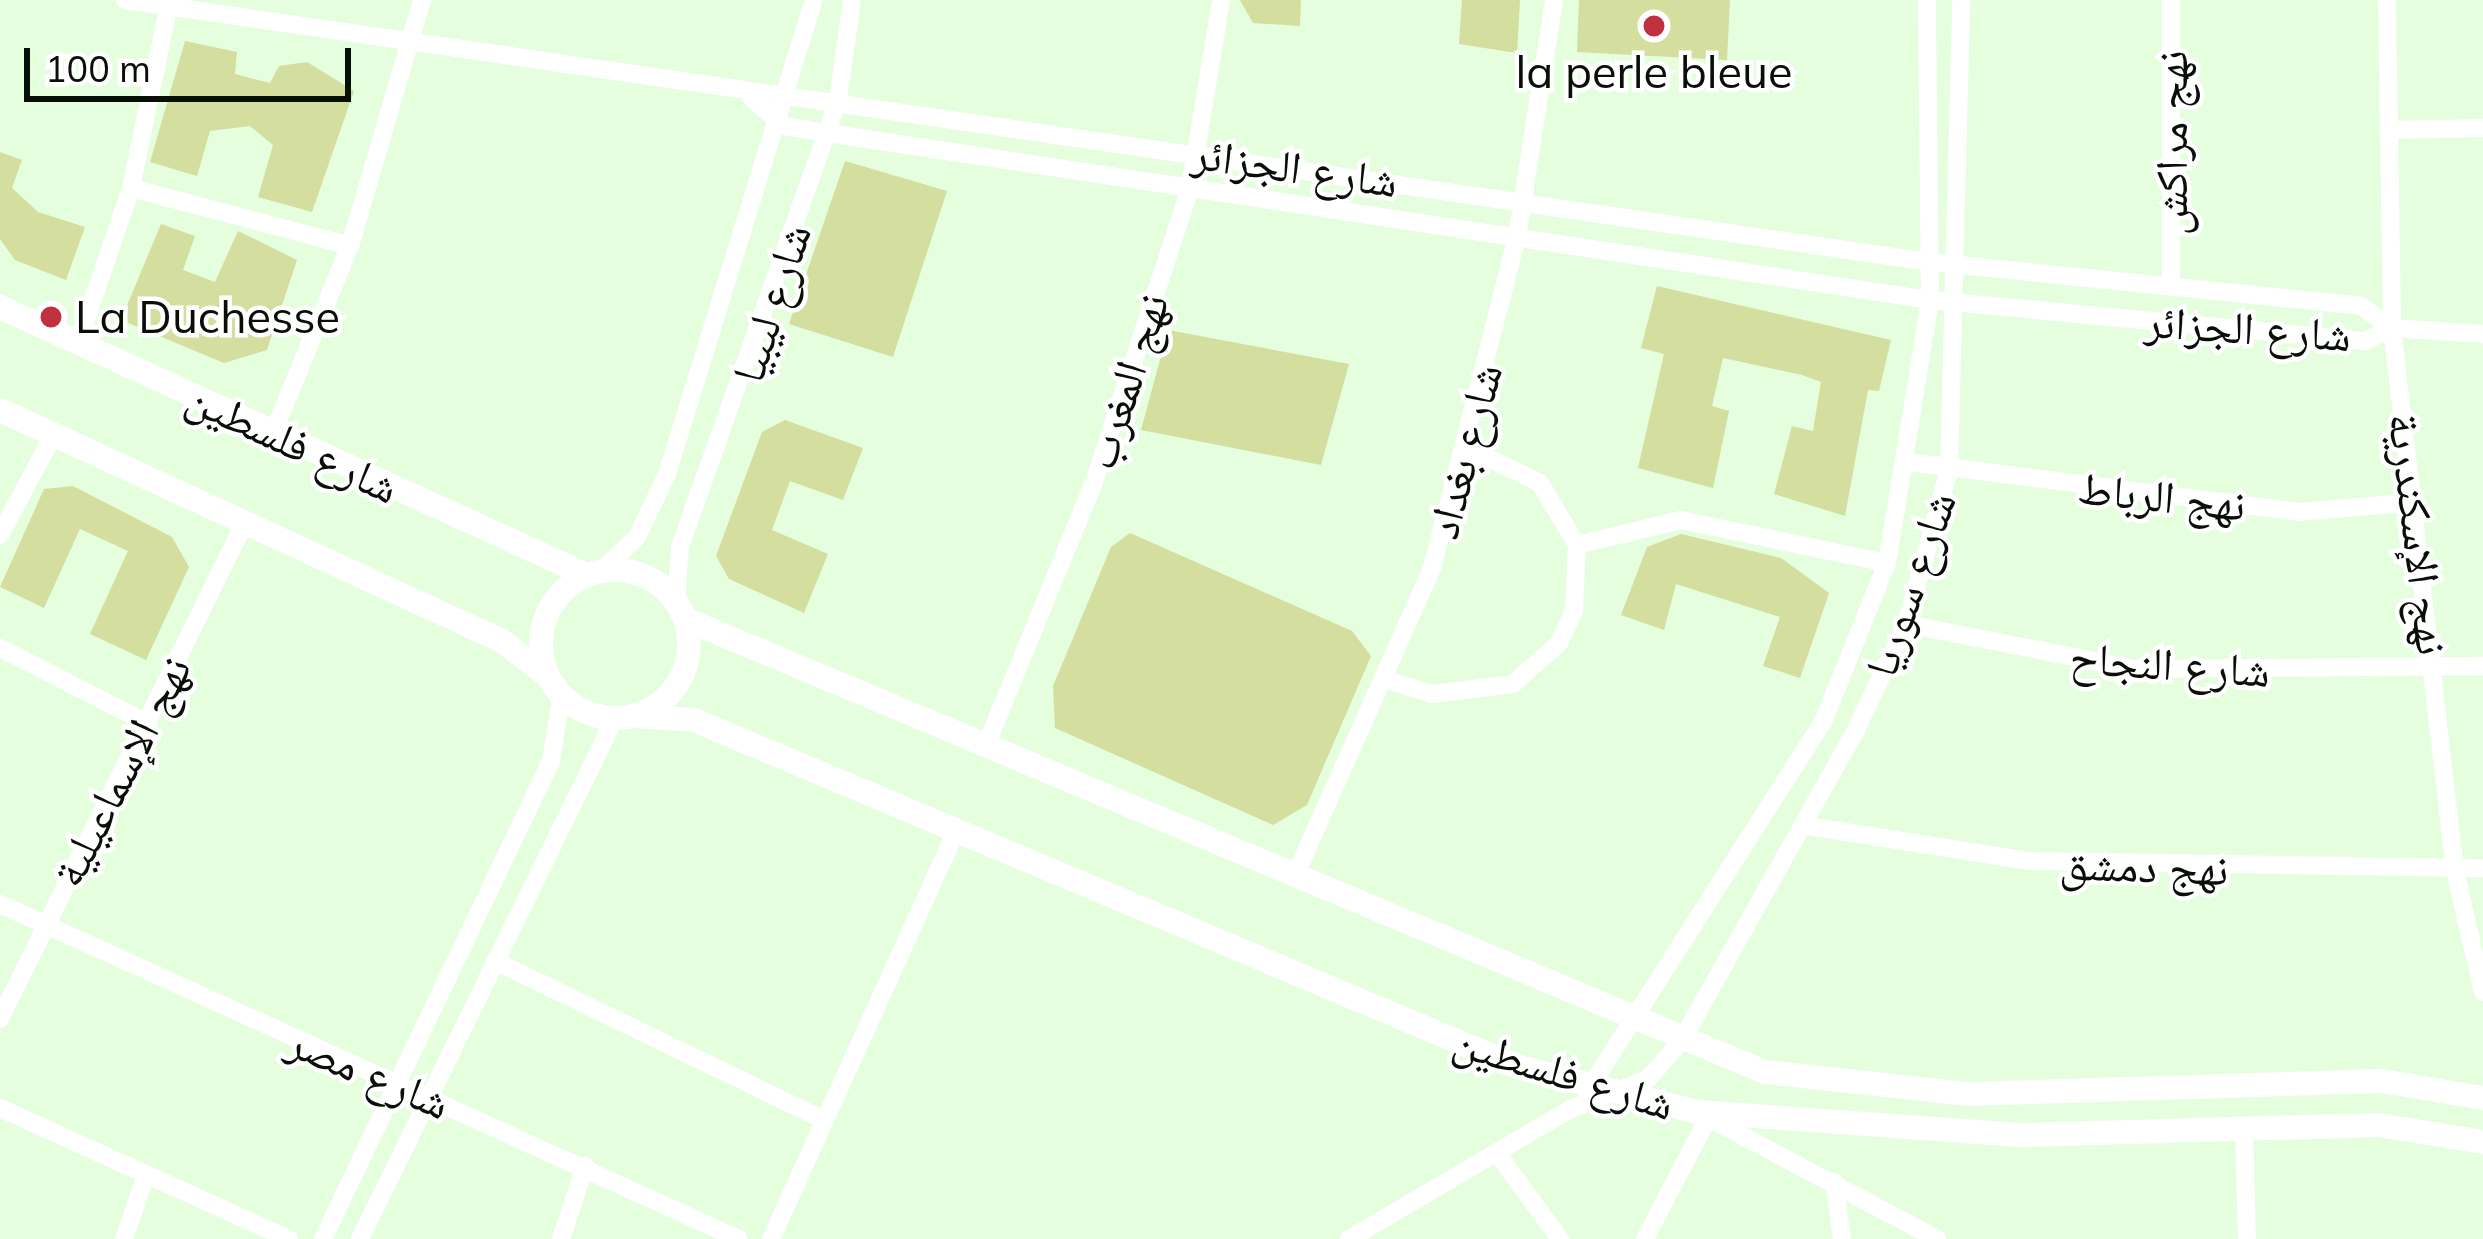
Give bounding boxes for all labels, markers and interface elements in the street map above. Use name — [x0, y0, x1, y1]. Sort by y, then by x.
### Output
marker: la perle bleue — [1641, 13, 1667, 39]
scale bar — [30, 24, 357, 98]
place label: la perle bleue — [1516, 45, 1792, 99]
text: 100 m — [45, 46, 151, 91]
street label: نهج مراكش — [2144, 50, 2198, 236]
street label: شارع الجزائر — [1189, 126, 1401, 208]
street label: شارع ليبيا — [720, 217, 822, 389]
street label: نهج المغرب — [1072, 286, 1180, 476]
place label: La Duchesse — [75, 290, 340, 344]
street label: شارع الجزائر — [2143, 294, 2353, 362]
marker: La Duchesse — [38, 304, 64, 330]
street label: شارع بغداد — [1415, 358, 1513, 544]
street label: شارع فلسطين — [178, 369, 408, 515]
street label: نهج الإسكندرية — [2377, 410, 2461, 658]
street label: نهج الرباط — [2076, 460, 2248, 532]
street label: شارع سوريا — [1853, 484, 1967, 684]
street label: شارع النجاح — [2068, 630, 2272, 698]
street label: نهج الإسماعيلية — [40, 647, 202, 895]
street label: نهج دمشق — [2059, 836, 2229, 896]
street label: شارع فلسطين — [1447, 1013, 1681, 1131]
street label: شارع مصر — [280, 1014, 458, 1130]

